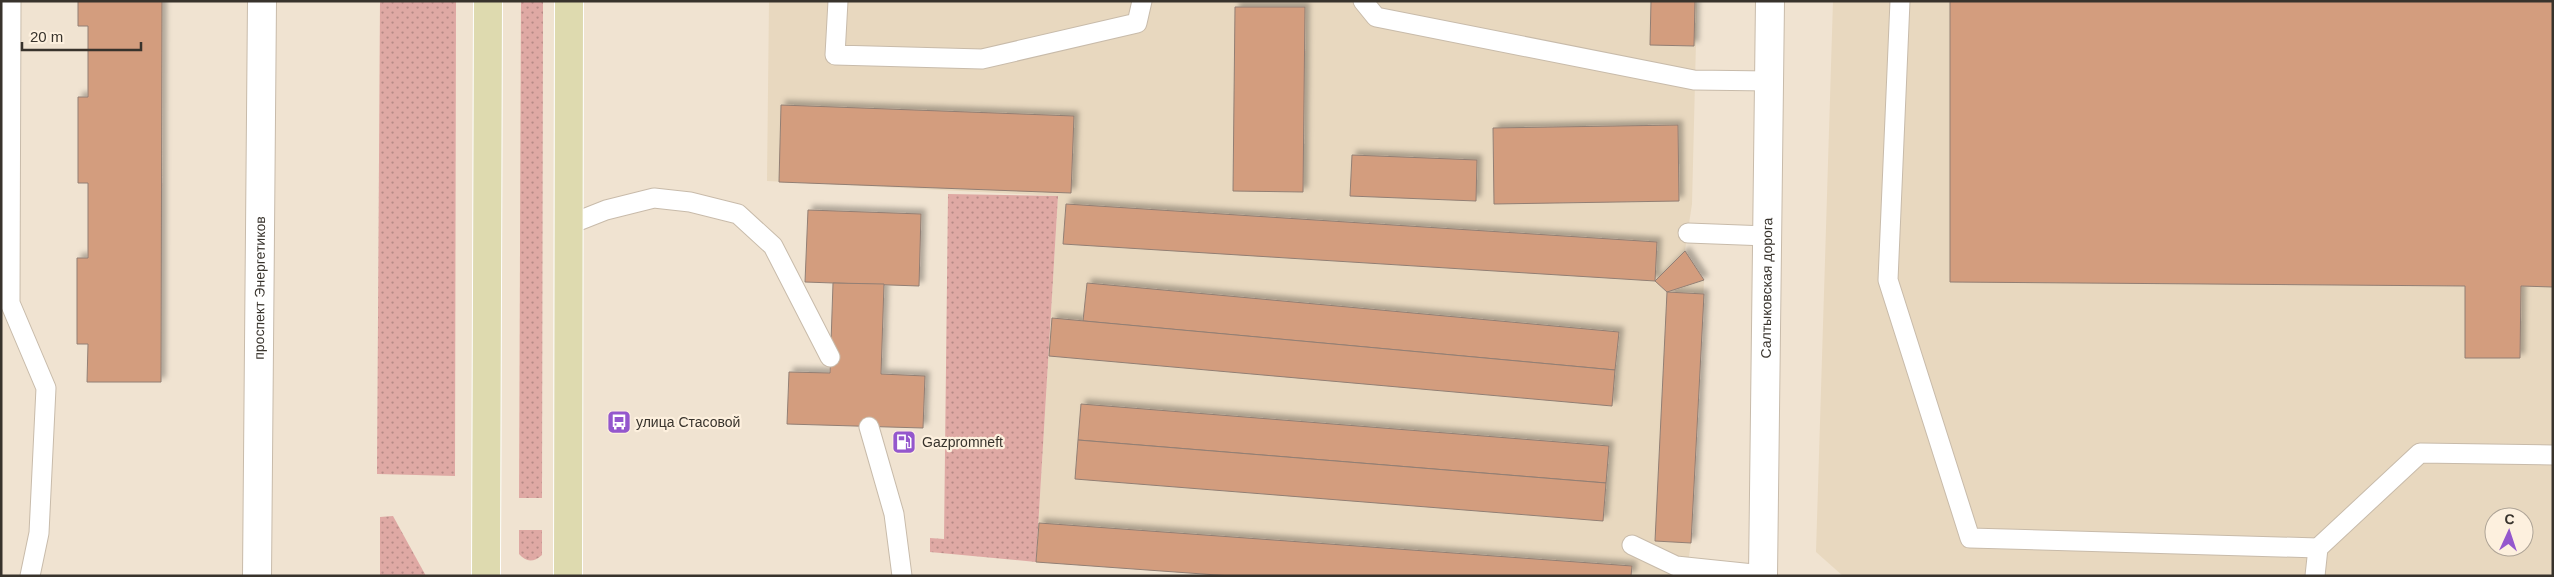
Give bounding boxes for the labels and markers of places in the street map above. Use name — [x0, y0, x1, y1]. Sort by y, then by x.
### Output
bus stop icon: улица Стасовой — [606, 409, 632, 435]
place label: улица Стасовой — [636, 414, 740, 430]
fuel station icon: Gazpromneft — [891, 429, 917, 455]
place label: Gazpromneft — [922, 434, 1003, 450]

